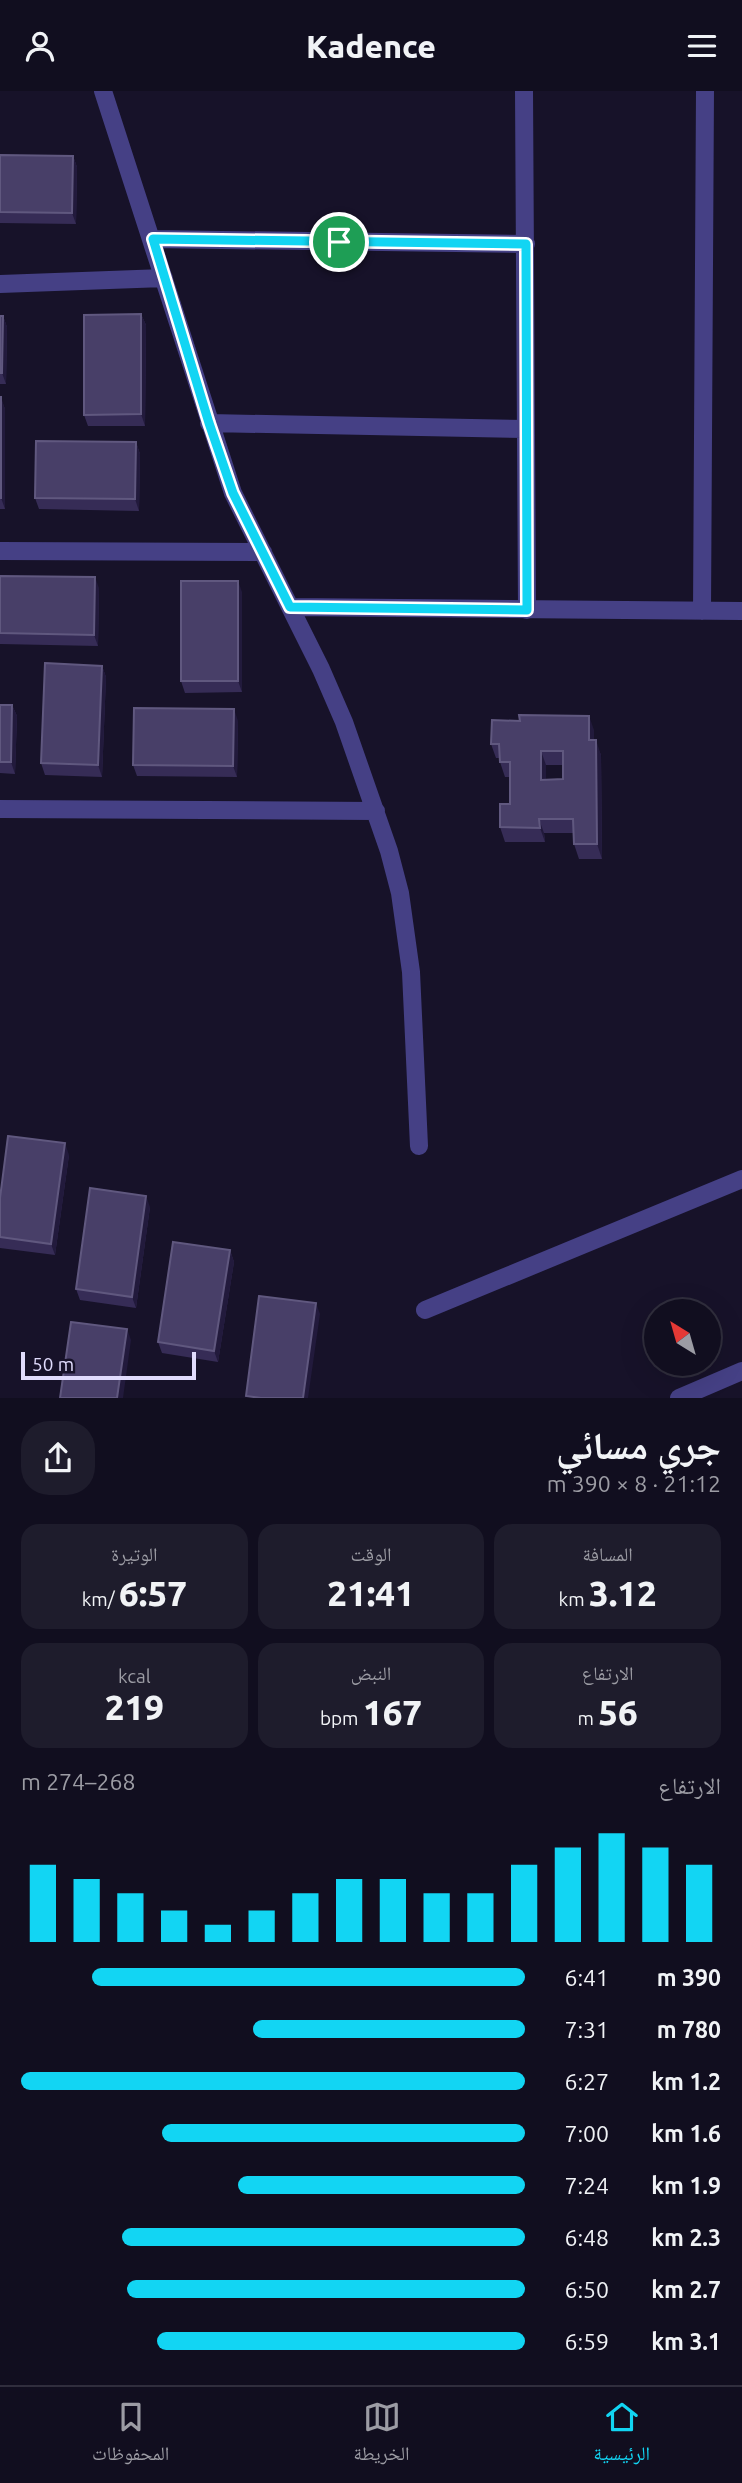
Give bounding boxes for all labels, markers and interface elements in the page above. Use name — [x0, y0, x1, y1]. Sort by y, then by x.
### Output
icon: person — [21, 27, 59, 65]
icon: menu — [683, 27, 721, 65]
text: Kadence — [306, 28, 436, 64]
pin — [309, 212, 369, 272]
icon: arrive — [320, 223, 358, 261]
north arrow — [644, 1299, 721, 1375]
map controls — [644, 1299, 721, 1376]
scale bar — [21, 1349, 196, 1381]
text: 50 m — [32, 1353, 74, 1375]
button: share — [21, 1421, 95, 1495]
text: جري مسائي — [556, 1424, 721, 1466]
text: 21:12 · 8 × 390 m — [547, 1471, 721, 1496]
text: الوتيرة — [111, 1543, 157, 1565]
text: الوقت — [351, 1543, 391, 1565]
text: المسافة — [582, 1543, 633, 1565]
text: 6:57 — [119, 1573, 187, 1613]
text: 21:41 — [327, 1573, 415, 1613]
text: 3.12 — [589, 1573, 657, 1613]
text: /km — [82, 1588, 119, 1610]
text: km — [559, 1588, 589, 1610]
text: النبض — [351, 1662, 391, 1684]
text: الارتفاع — [582, 1662, 634, 1684]
text: kcal — [118, 1665, 151, 1687]
text: 219 — [105, 1687, 164, 1727]
text: 167 — [363, 1692, 422, 1732]
text: 56 — [598, 1692, 638, 1732]
text: bpm — [320, 1707, 363, 1729]
text: m — [578, 1707, 598, 1729]
text: 268–274 m — [21, 1769, 135, 1794]
text: الارتفاع — [658, 1773, 721, 1798]
text: 6:41 — [564, 1965, 609, 1990]
text: 390 m — [657, 1965, 721, 1990]
text: 7:31 — [564, 2017, 609, 2042]
text: 780 m — [657, 2017, 721, 2042]
text: 6:27 — [564, 2069, 609, 2094]
text: 1.2 km — [651, 2069, 721, 2094]
text: 7:00 — [564, 2121, 609, 2146]
text: 1.6 km — [651, 2121, 721, 2146]
text: 7:24 — [564, 2173, 609, 2198]
text: 1.9 km — [651, 2173, 721, 2198]
text: 6:48 — [564, 2225, 609, 2250]
text: 2.3 km — [651, 2225, 721, 2250]
text: 6:50 — [564, 2277, 609, 2302]
text: 2.7 km — [651, 2277, 721, 2302]
text: 6:59 — [564, 2329, 609, 2354]
text: 3.1 km — [651, 2329, 721, 2354]
tab: المحفوظات — [92, 2398, 169, 2472]
tab: الخريطة — [354, 2398, 409, 2472]
tab: الرئيسية — [594, 2398, 650, 2472]

